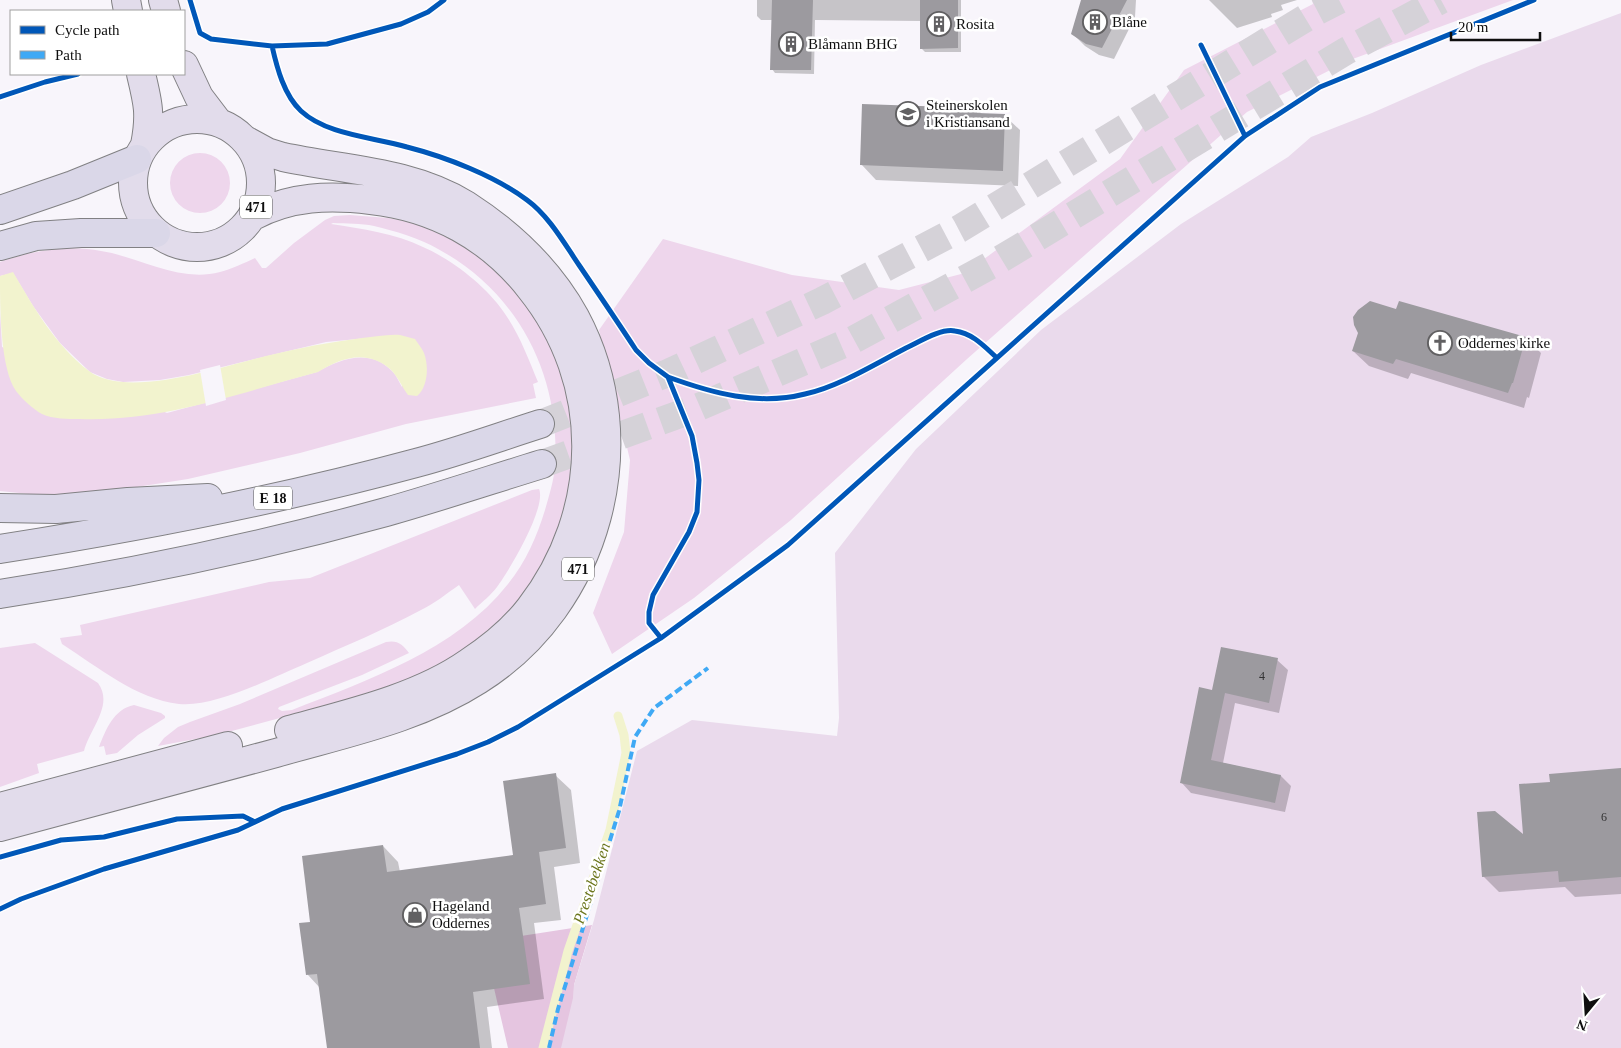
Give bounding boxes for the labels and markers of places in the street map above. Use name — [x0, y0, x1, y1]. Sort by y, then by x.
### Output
building icon: Blåne — [1082, 9, 1108, 35]
building icon: Rosita — [926, 11, 952, 37]
place label: Blåne — [1112, 14, 1147, 30]
place label: Rosita — [956, 16, 995, 32]
building icon: Blåmann BHG — [778, 31, 804, 57]
place label: Blåmann BHG — [808, 36, 898, 52]
place label: Steinerskolen i Kristiansand — [926, 97, 1010, 130]
school or university icon: Steinerskolen i Kristiansand — [895, 101, 921, 127]
church icon: Oddernes kirke — [1427, 330, 1453, 356]
place label: Oddernes kirke — [1458, 335, 1550, 351]
place label: Hageland Oddernes — [432, 898, 490, 931]
shop icon: Hageland Oddernes — [402, 902, 428, 928]

